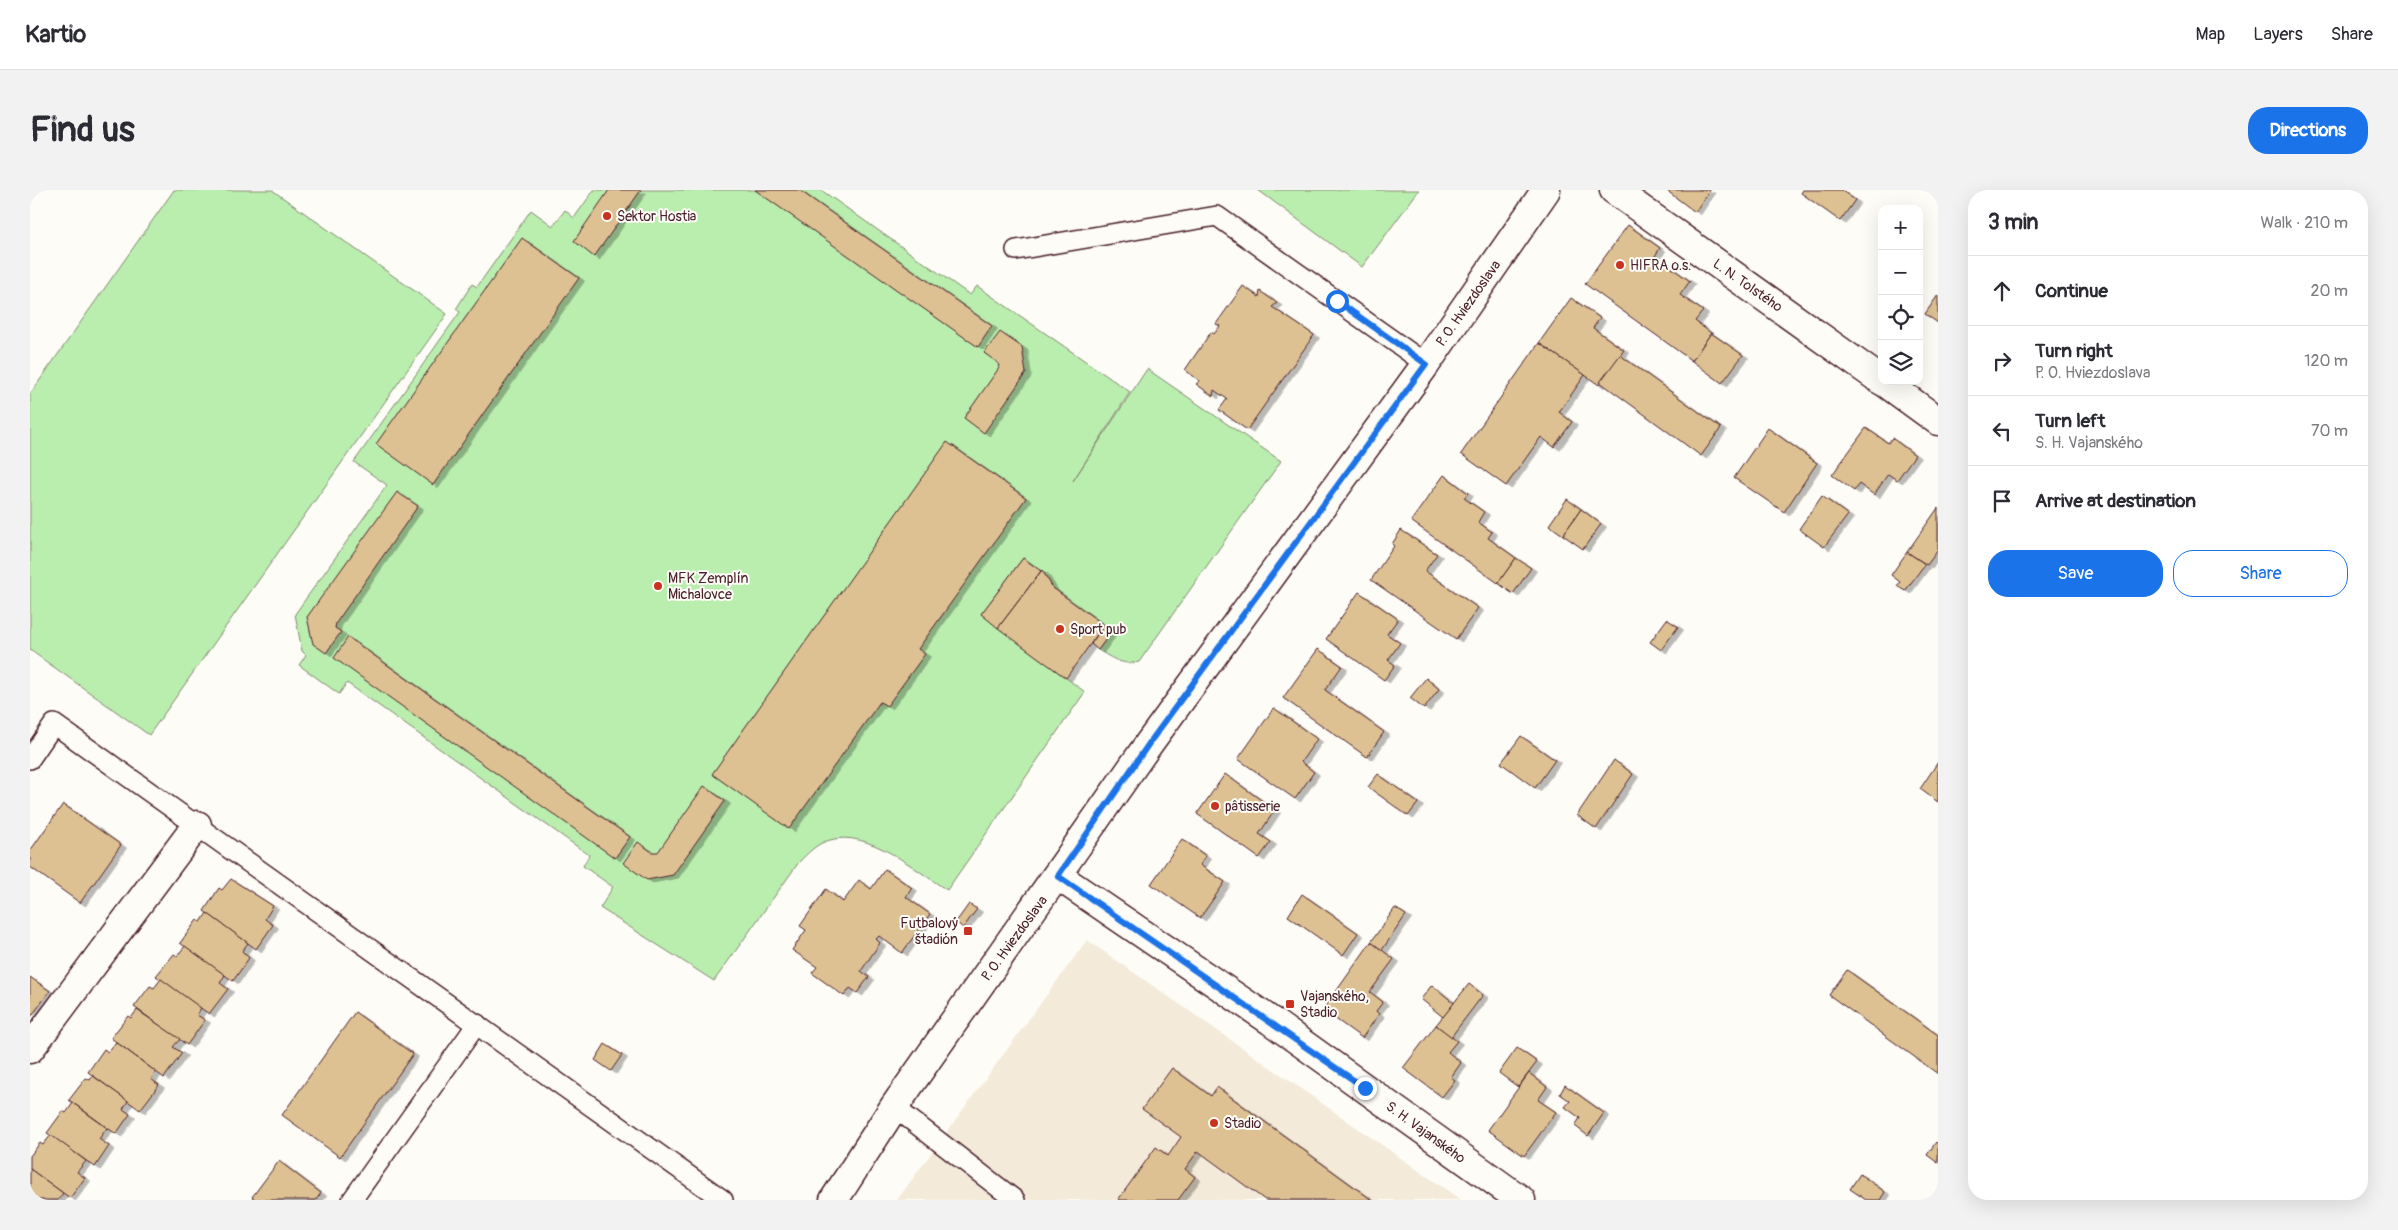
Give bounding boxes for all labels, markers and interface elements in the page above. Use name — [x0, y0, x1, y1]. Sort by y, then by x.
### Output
text: Kartio — [25, 20, 86, 49]
text: Map — [2196, 23, 2225, 46]
text: Layers — [2253, 23, 2303, 46]
text: Share — [2331, 23, 2373, 46]
button: Directions — [2248, 107, 2368, 154]
text: Find us — [30, 108, 135, 152]
map controls — [1878, 205, 1923, 385]
button: + — [1878, 205, 1923, 250]
place label: Sektor Hostia — [617, 208, 696, 225]
text: 3 min — [1988, 209, 2038, 236]
marker: Sektor Hostia — [601, 210, 613, 222]
text: Walk · 210 m — [2260, 213, 2348, 233]
button: − — [1878, 250, 1923, 295]
street label: L. N. Tolstého — [1710, 255, 1786, 316]
street label: P. O. Hviezdoslava — [1432, 257, 1504, 350]
place label: HIFRA o.s. — [1630, 257, 1691, 274]
marker: HIFRA o.s. — [1614, 259, 1626, 271]
icon: ahead — [1988, 277, 2016, 305]
text: Continue — [2035, 279, 2108, 303]
text: 20 m — [2310, 281, 2348, 301]
route start — [1326, 290, 1349, 313]
button: locate — [1878, 295, 1923, 340]
text: Turn right — [2035, 339, 2113, 363]
button: layers — [1878, 340, 1923, 385]
icon: right — [1988, 347, 2016, 375]
text: 120 m — [2304, 351, 2348, 371]
text: P. O. Hviezdoslava — [2035, 363, 2150, 383]
text: Turn left — [2035, 409, 2105, 433]
icon: left — [1988, 417, 2016, 445]
text: 70 m — [2311, 421, 2348, 441]
text: S. H. Vajanského — [2035, 433, 2143, 453]
icon: arrive — [1988, 487, 2016, 515]
text: Arrive at destination — [2035, 489, 2196, 513]
button: Save — [1988, 550, 2163, 597]
button: Share — [2173, 550, 2348, 597]
place label: MFK Zemplín Michalovce — [668, 570, 749, 603]
marker: MFK Zemplín Michalovce — [652, 580, 664, 592]
place label: Sport pub — [1070, 621, 1127, 638]
marker: Sport pub — [1054, 623, 1066, 635]
place label: pâtisserie — [1225, 798, 1280, 815]
marker: pâtisserie — [1209, 800, 1221, 812]
street label: P. O. Hviezdoslava — [978, 892, 1051, 984]
place label: Futbalový štadión — [900, 915, 958, 948]
marker: Futbalový štadión — [962, 925, 974, 937]
place label: Vajanského, Stadio — [1300, 988, 1369, 1021]
marker: Vajanského, Stadio — [1284, 998, 1296, 1010]
route end — [1354, 1077, 1377, 1100]
street label: S. H. Vajanského — [1383, 1098, 1469, 1167]
place label: Stadio — [1224, 1115, 1262, 1132]
marker: Stadio — [1208, 1117, 1220, 1129]

